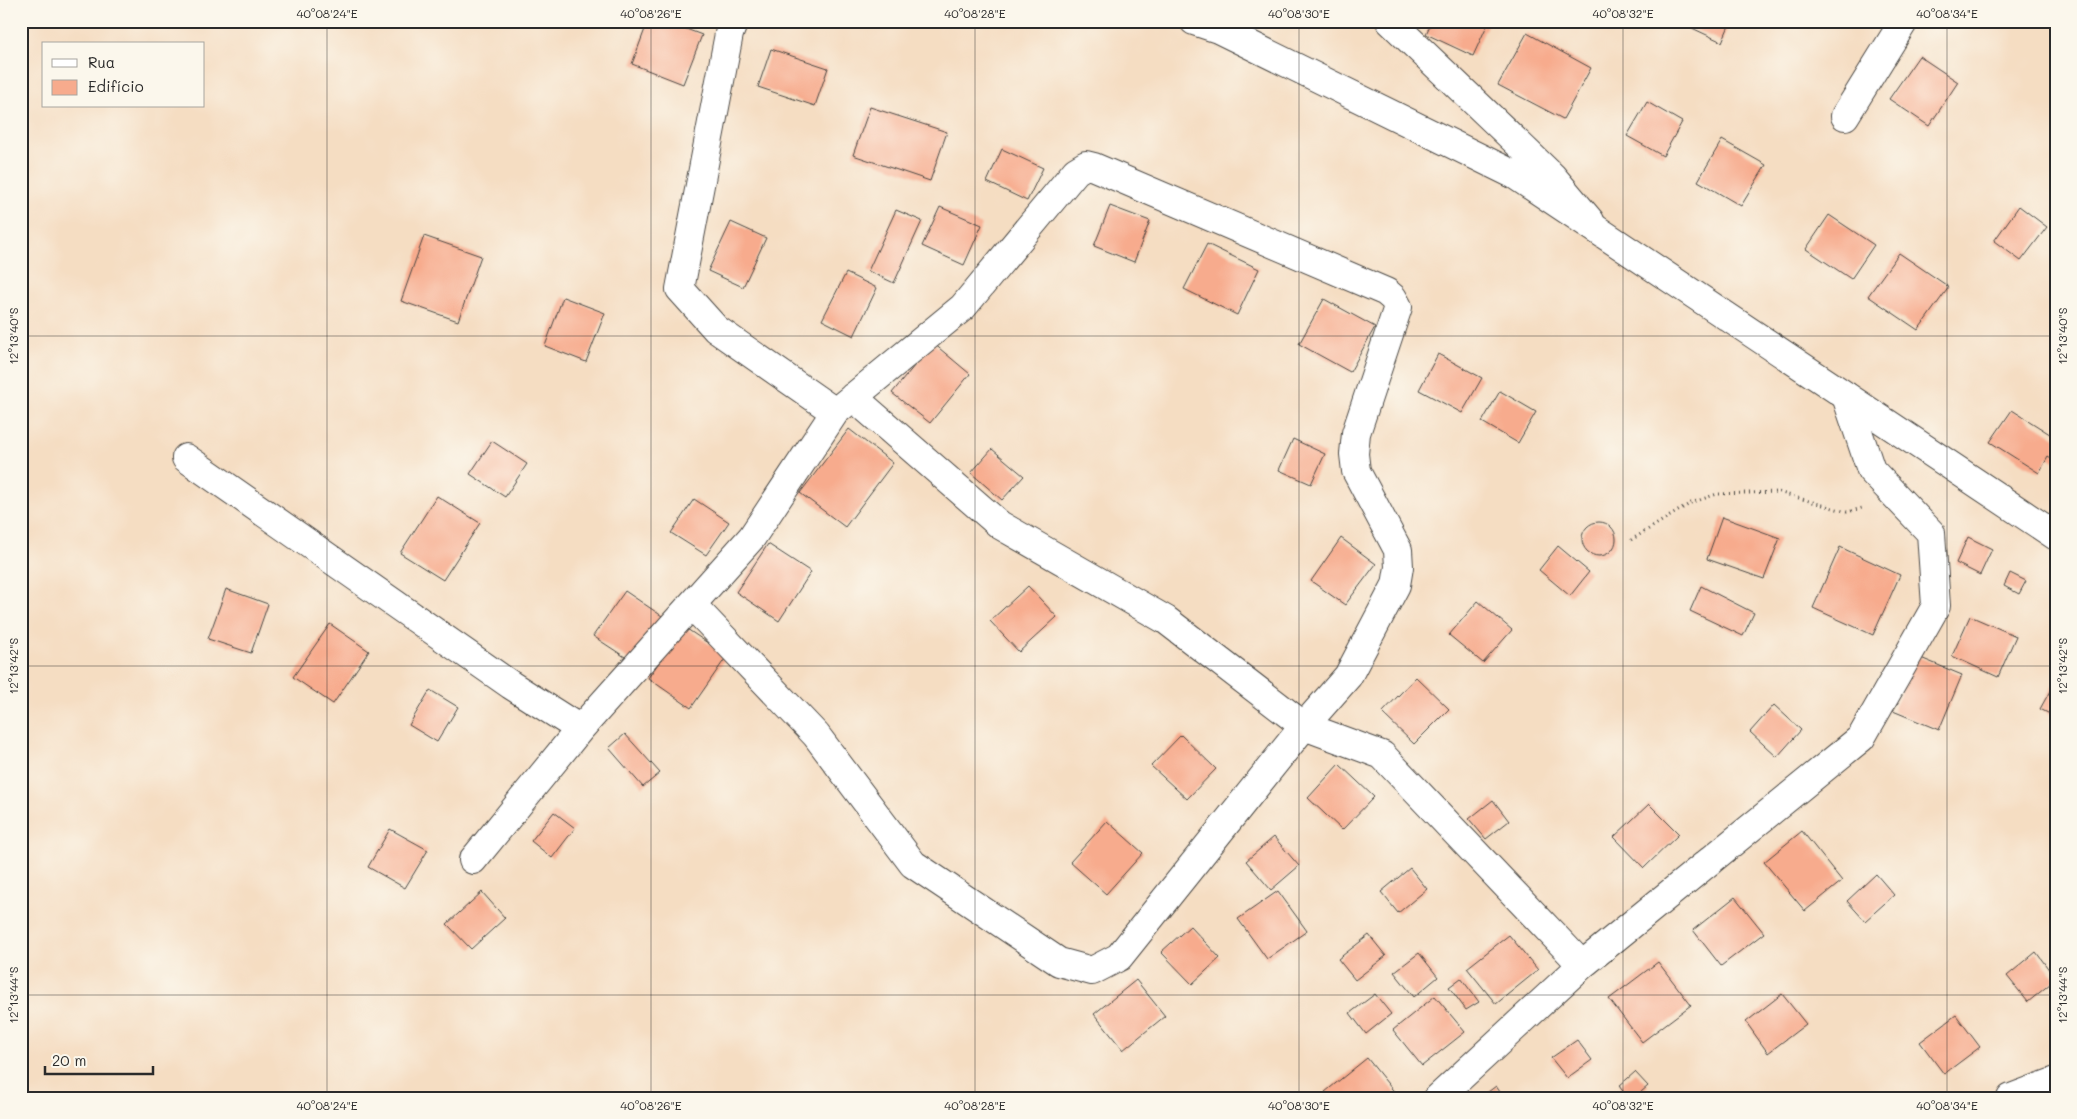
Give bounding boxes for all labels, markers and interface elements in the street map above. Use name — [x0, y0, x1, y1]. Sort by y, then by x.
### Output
text: 40°08'24"E — [296, 5, 358, 21]
text: 40°08'26"E — [620, 5, 682, 21]
text: 40°08'28"E — [944, 5, 1006, 21]
text: 40°08'30"E — [1268, 5, 1330, 21]
text: 40°08'32"E — [1592, 5, 1654, 21]
text: 40°08'34"E — [1916, 5, 1978, 21]
legend — [42, 42, 205, 108]
text: Rua — [88, 52, 115, 72]
text: Edifício — [88, 76, 144, 96]
text: 12°13'40"S — [5, 307, 21, 365]
text: 12°13'40"S — [2054, 307, 2070, 365]
text: 12°13'42"S — [5, 638, 21, 694]
text: 12°13'42"S — [2054, 638, 2070, 694]
text: 12°13'44"S — [5, 966, 21, 1023]
text: 12°13'44"S — [2054, 966, 2070, 1023]
scale bar — [45, 1044, 152, 1076]
text: 20 m — [52, 1050, 86, 1070]
text: 40°08'24"E — [296, 1097, 358, 1113]
text: 40°08'26"E — [620, 1097, 682, 1113]
text: 40°08'28"E — [944, 1097, 1006, 1113]
text: 40°08'30"E — [1268, 1097, 1330, 1113]
text: 40°08'32"E — [1592, 1097, 1654, 1113]
text: 40°08'34"E — [1916, 1097, 1978, 1113]

